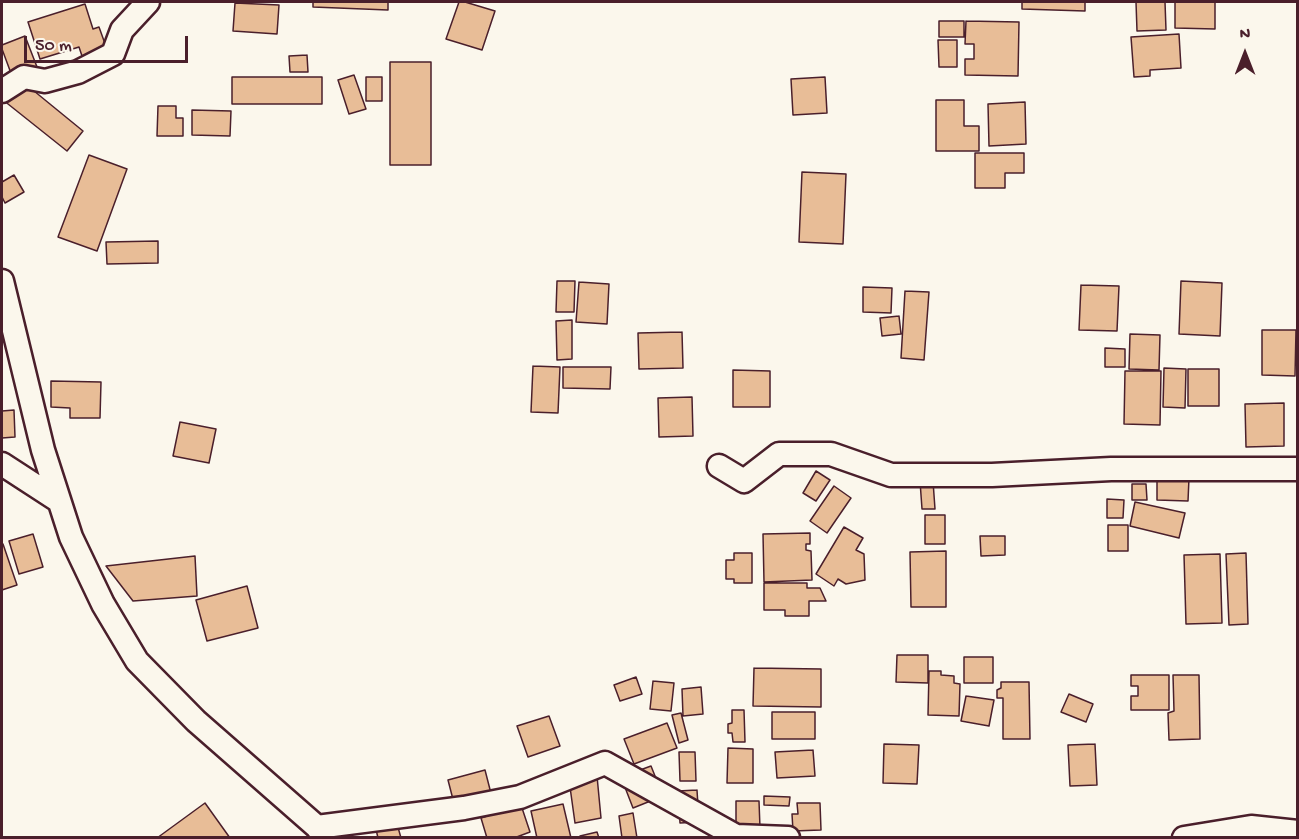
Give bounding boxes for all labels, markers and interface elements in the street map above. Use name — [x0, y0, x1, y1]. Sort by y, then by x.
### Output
scale bar — [27, 24, 190, 62]
north arrow — [1215, 24, 1275, 84]
text: N — [1240, 26, 1250, 45]
text: 50 m — [35, 36, 72, 57]

